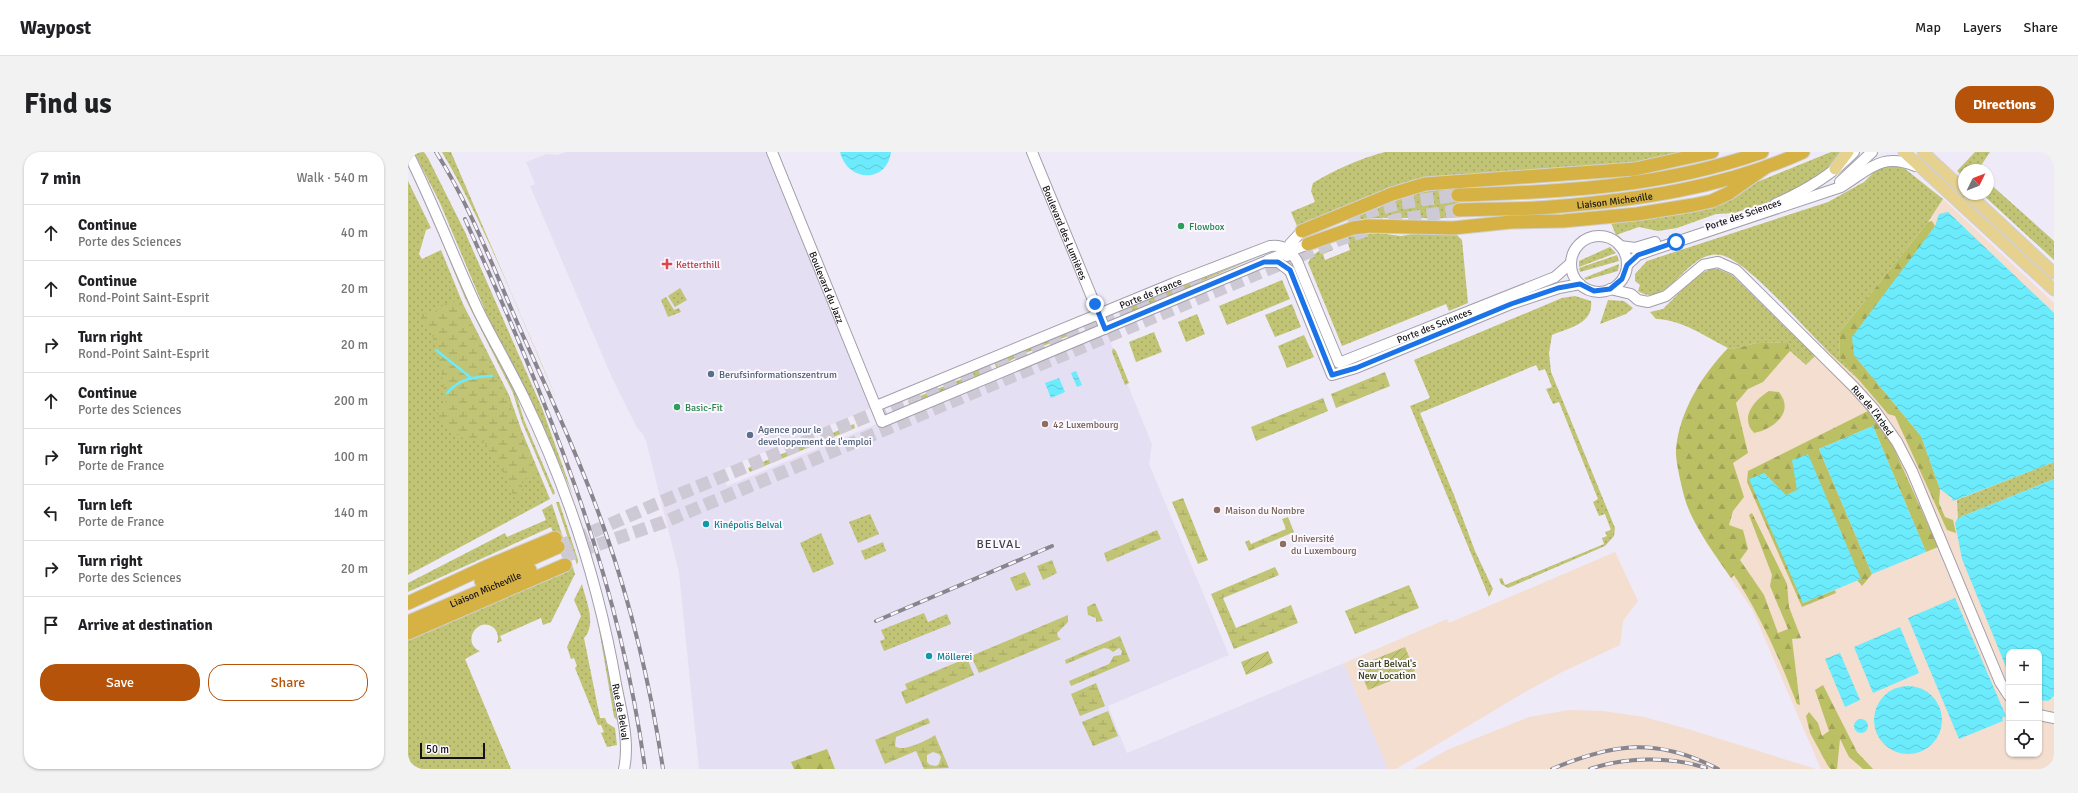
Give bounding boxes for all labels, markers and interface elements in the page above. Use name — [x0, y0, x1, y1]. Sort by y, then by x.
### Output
text: Waypost — [20, 16, 91, 40]
text: Map — [1915, 19, 1941, 36]
text: Layers — [1963, 19, 2002, 36]
text: Share — [2024, 19, 2058, 36]
button: Directions — [1955, 86, 2054, 123]
text: Find us — [24, 87, 112, 121]
north arrow — [1958, 164, 1994, 200]
text: 7 min — [40, 168, 81, 189]
text: Walk · 540 m — [297, 170, 368, 186]
street label: Boulevard des Lumières — [1039, 184, 1089, 282]
street label: Liaison Micheville — [1576, 190, 1654, 212]
street label: Porte des Sciences — [1704, 196, 1783, 234]
text: Continue — [78, 216, 137, 234]
marker: Flowbox — [1176, 221, 1186, 231]
place label: Flowbox — [1189, 221, 1225, 233]
icon: ahead — [40, 222, 62, 244]
text: 40 m — [341, 225, 368, 241]
route start — [1667, 233, 1685, 251]
text: Porte des Sciences — [78, 234, 181, 250]
street label: Boulevard du Jazz — [806, 250, 846, 326]
marker: Ketterthill — [661, 258, 673, 270]
place label: Ketterthill — [676, 259, 720, 271]
text: Continue — [78, 272, 137, 290]
street label: Porte de France — [1118, 276, 1184, 312]
icon: ahead — [40, 278, 62, 300]
text: 20 m — [341, 281, 368, 297]
text: Rond-Point Saint-Esprit — [78, 290, 209, 306]
route end — [1086, 295, 1104, 313]
street label: Porte des Sciences — [1395, 306, 1474, 346]
text: Turn right — [78, 328, 143, 346]
icon: right — [40, 334, 62, 356]
text: 20 m — [341, 337, 368, 353]
text: Rond-Point Saint-Esprit — [78, 346, 209, 362]
marker: Berufsinformationszentrum — [706, 369, 716, 379]
place label: Berufsinformationszentrum — [719, 369, 837, 381]
street label: Rue de l'Arbed — [1848, 383, 1895, 438]
text: Continue — [78, 384, 137, 402]
icon: ahead — [40, 390, 62, 412]
text: 200 m — [334, 393, 368, 409]
text: Porte des Sciences — [78, 402, 181, 418]
marker: Basic-Fit — [672, 402, 682, 412]
place label: Basic-Fit — [685, 402, 723, 414]
marker: 42 Luxembourg — [1040, 419, 1050, 429]
place label: 42 Luxembourg — [1053, 419, 1119, 431]
place label: Agence pour le developpement de l'emploi — [758, 424, 872, 448]
marker: Agence pour le developpement de l'emploi — [745, 430, 755, 440]
text: Turn right — [78, 440, 143, 458]
icon: right — [40, 446, 62, 468]
text: 100 m — [334, 449, 368, 465]
text: Porte de France — [78, 458, 164, 474]
text: Turn left — [78, 496, 132, 514]
icon: left — [40, 502, 62, 524]
text: 140 m — [334, 505, 368, 521]
marker: Maison du Nombre — [1212, 505, 1222, 515]
place label: Maison du Nombre — [1225, 505, 1305, 517]
text: Porte de France — [78, 514, 164, 530]
marker: Kinépolis Belval — [701, 519, 711, 529]
place label: Kinépolis Belval — [714, 519, 782, 531]
place label: Université du Luxembourg — [1291, 533, 1357, 557]
district label: BELVAL — [977, 537, 1022, 552]
marker: Université du Luxembourg — [1278, 539, 1288, 549]
text: Turn right — [78, 552, 143, 570]
icon: right — [40, 558, 62, 580]
text: 20 m — [341, 561, 368, 577]
street label: Liaison Micheville — [448, 569, 523, 611]
text: Porte des Sciences — [78, 570, 181, 586]
icon: arrive — [40, 614, 62, 636]
text: Arrive at destination — [78, 616, 213, 634]
map controls — [2006, 649, 2042, 757]
button: + — [2006, 649, 2042, 685]
marker: Möllerei — [924, 651, 934, 661]
place label: Möllerei — [937, 651, 972, 663]
park label: Gaart Belval's New Location — [1358, 658, 1417, 682]
button: Save — [40, 664, 200, 701]
button: Share — [208, 664, 368, 701]
street label: Rue de Belval — [609, 683, 631, 741]
button: − — [2006, 685, 2042, 721]
button: locate — [2006, 721, 2042, 757]
scale bar — [420, 741, 485, 760]
text: 50 m — [426, 743, 449, 756]

